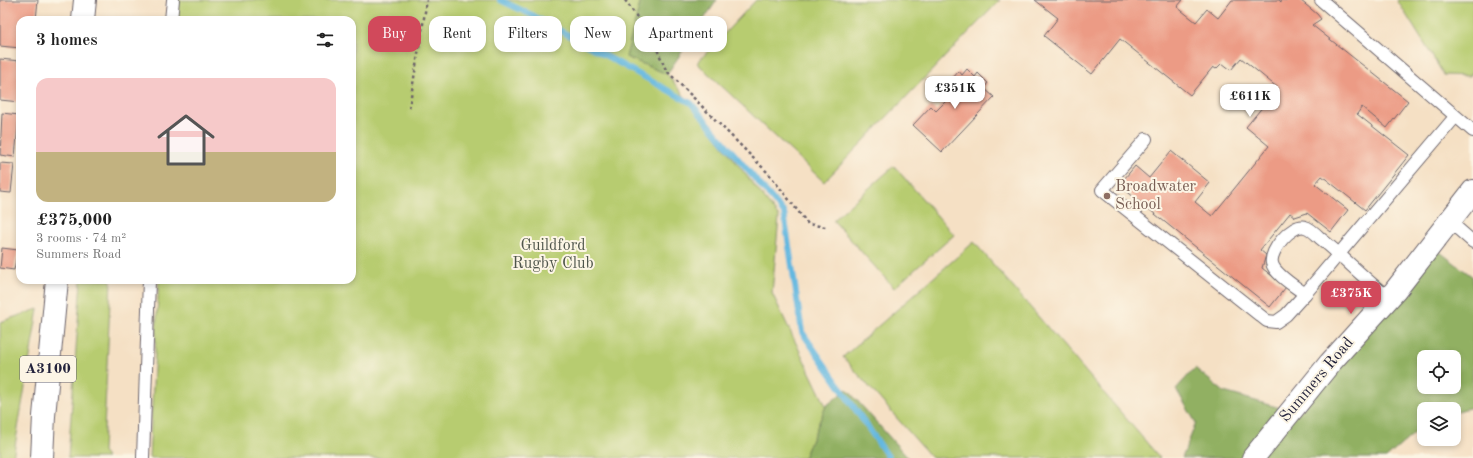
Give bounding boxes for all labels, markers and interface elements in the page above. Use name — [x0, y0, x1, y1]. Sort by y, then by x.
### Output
chip: Buy — [368, 16, 421, 52]
chip: Rent — [429, 16, 486, 52]
chip: Filters — [494, 16, 562, 52]
chip: New — [570, 16, 626, 52]
chip: Apartment — [634, 16, 727, 52]
icon: filters — [314, 29, 336, 51]
text: 3 homes — [36, 32, 98, 49]
pin: £351K — [927, 76, 983, 110]
text: £351K — [934, 82, 976, 95]
pin: £611K — [1222, 84, 1278, 118]
text: £611K — [1229, 90, 1271, 103]
icon: home — [150, 104, 222, 176]
place label: Broadwater School — [1115, 179, 1197, 213]
marker: Broadwater School — [1102, 191, 1112, 201]
text: £375,000 — [36, 212, 112, 229]
text: 3 rooms · 74 m² — [36, 232, 126, 245]
park label: Guildford Rugby Club — [512, 238, 594, 272]
text: Summers Road — [36, 248, 121, 261]
pin: £375K — [1323, 281, 1379, 315]
text: £375K — [1330, 287, 1372, 300]
street label: Summers Road — [1277, 335, 1357, 425]
map controls — [1417, 350, 1461, 446]
button: locate — [1417, 350, 1461, 394]
road number: A3100 — [20, 356, 76, 382]
button: layers — [1417, 402, 1461, 446]

